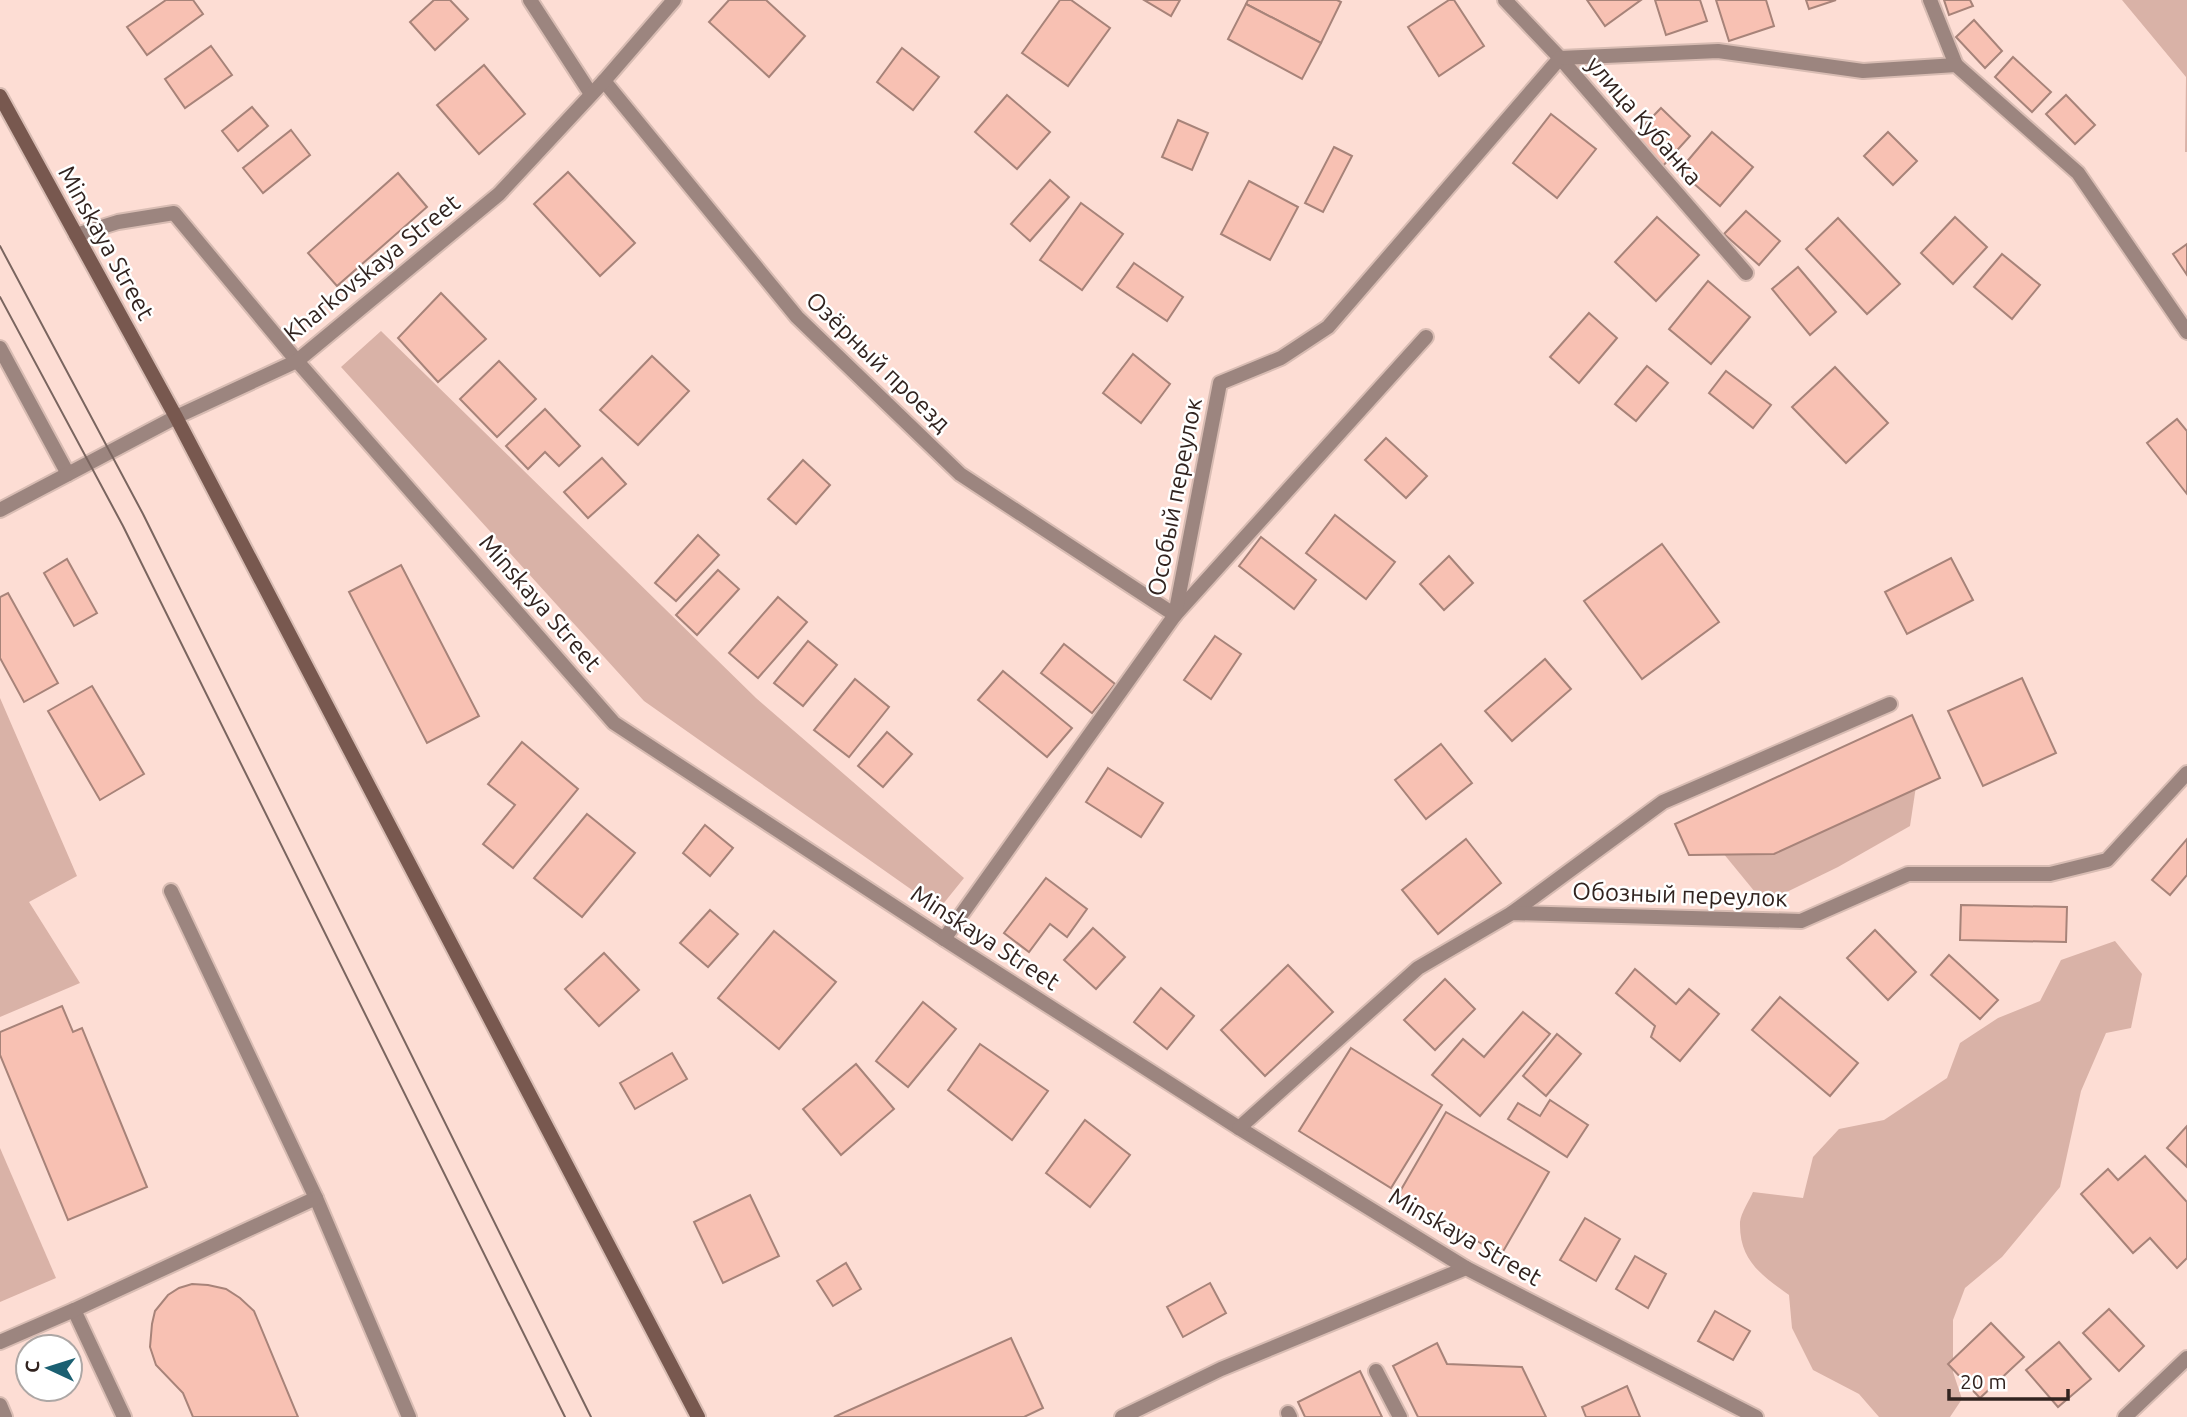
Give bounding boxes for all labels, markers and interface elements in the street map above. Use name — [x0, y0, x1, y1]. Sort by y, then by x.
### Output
street label: улица Кубанка — [1581, 51, 1708, 190]
street label: Minskaya Street — [53, 161, 160, 325]
street label: Kharkovskaya Street — [278, 188, 465, 347]
street label: Озёрный проезд — [801, 286, 956, 437]
street label: Особый переулок — [1142, 396, 1207, 598]
street label: Minskaya Street — [474, 529, 607, 677]
street label: Обозный переулок — [1572, 877, 1788, 912]
street label: Minskaya Street — [906, 880, 1065, 996]
street label: Minskaya Street — [1384, 1182, 1547, 1291]
north arrow — [14, 1333, 84, 1403]
scale bar — [1949, 1358, 2068, 1402]
text: С — [21, 1360, 43, 1374]
text: 20 m — [1960, 1369, 2007, 1393]

